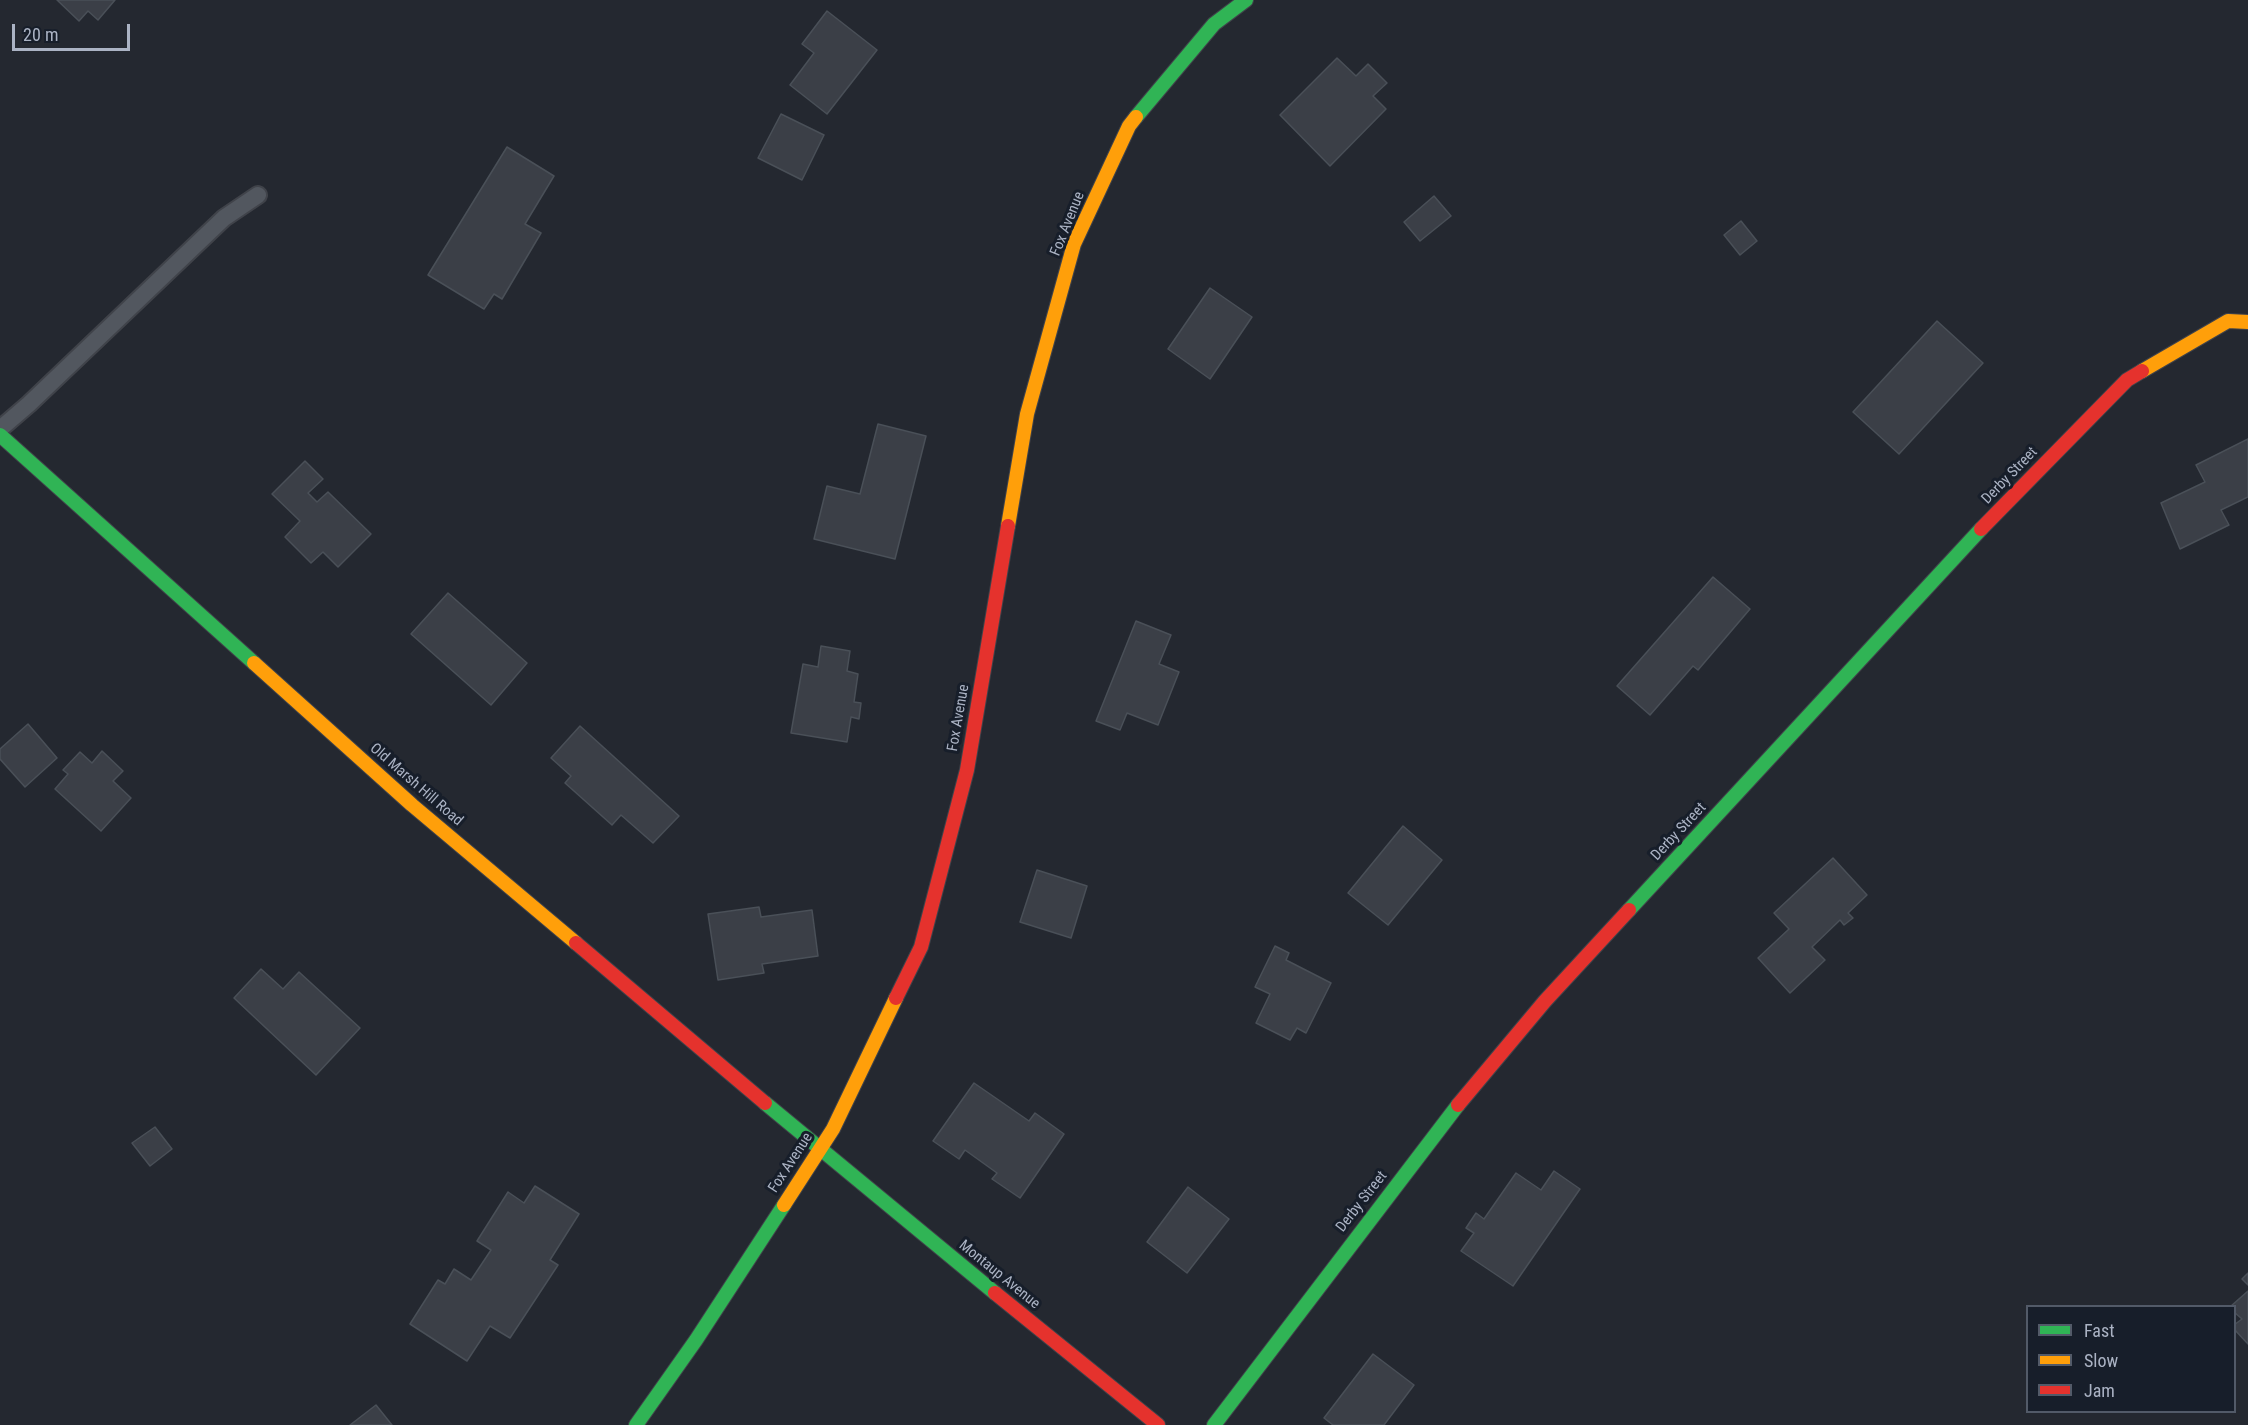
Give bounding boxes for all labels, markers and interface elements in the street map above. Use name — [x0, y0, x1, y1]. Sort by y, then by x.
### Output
scale bar — [15, 12, 134, 50]
text: 20 m — [23, 24, 58, 45]
street label: Fox Avenue — [1047, 189, 1089, 259]
street label: Derby Street — [1978, 444, 2042, 508]
street label: Fox Avenue — [944, 683, 974, 753]
street label: Old Marsh Hill Road — [366, 740, 466, 830]
street label: Derby Street — [1648, 799, 1710, 865]
street label: Fox Avenue — [765, 1130, 817, 1196]
street label: Derby Street — [1333, 1168, 1391, 1236]
street label: Montaup Avenue — [955, 1237, 1043, 1313]
legend — [2026, 1305, 2236, 1413]
text: Fast — [2084, 1320, 2115, 1341]
text: Slow — [2084, 1350, 2118, 1371]
text: Jam — [2084, 1380, 2115, 1401]

